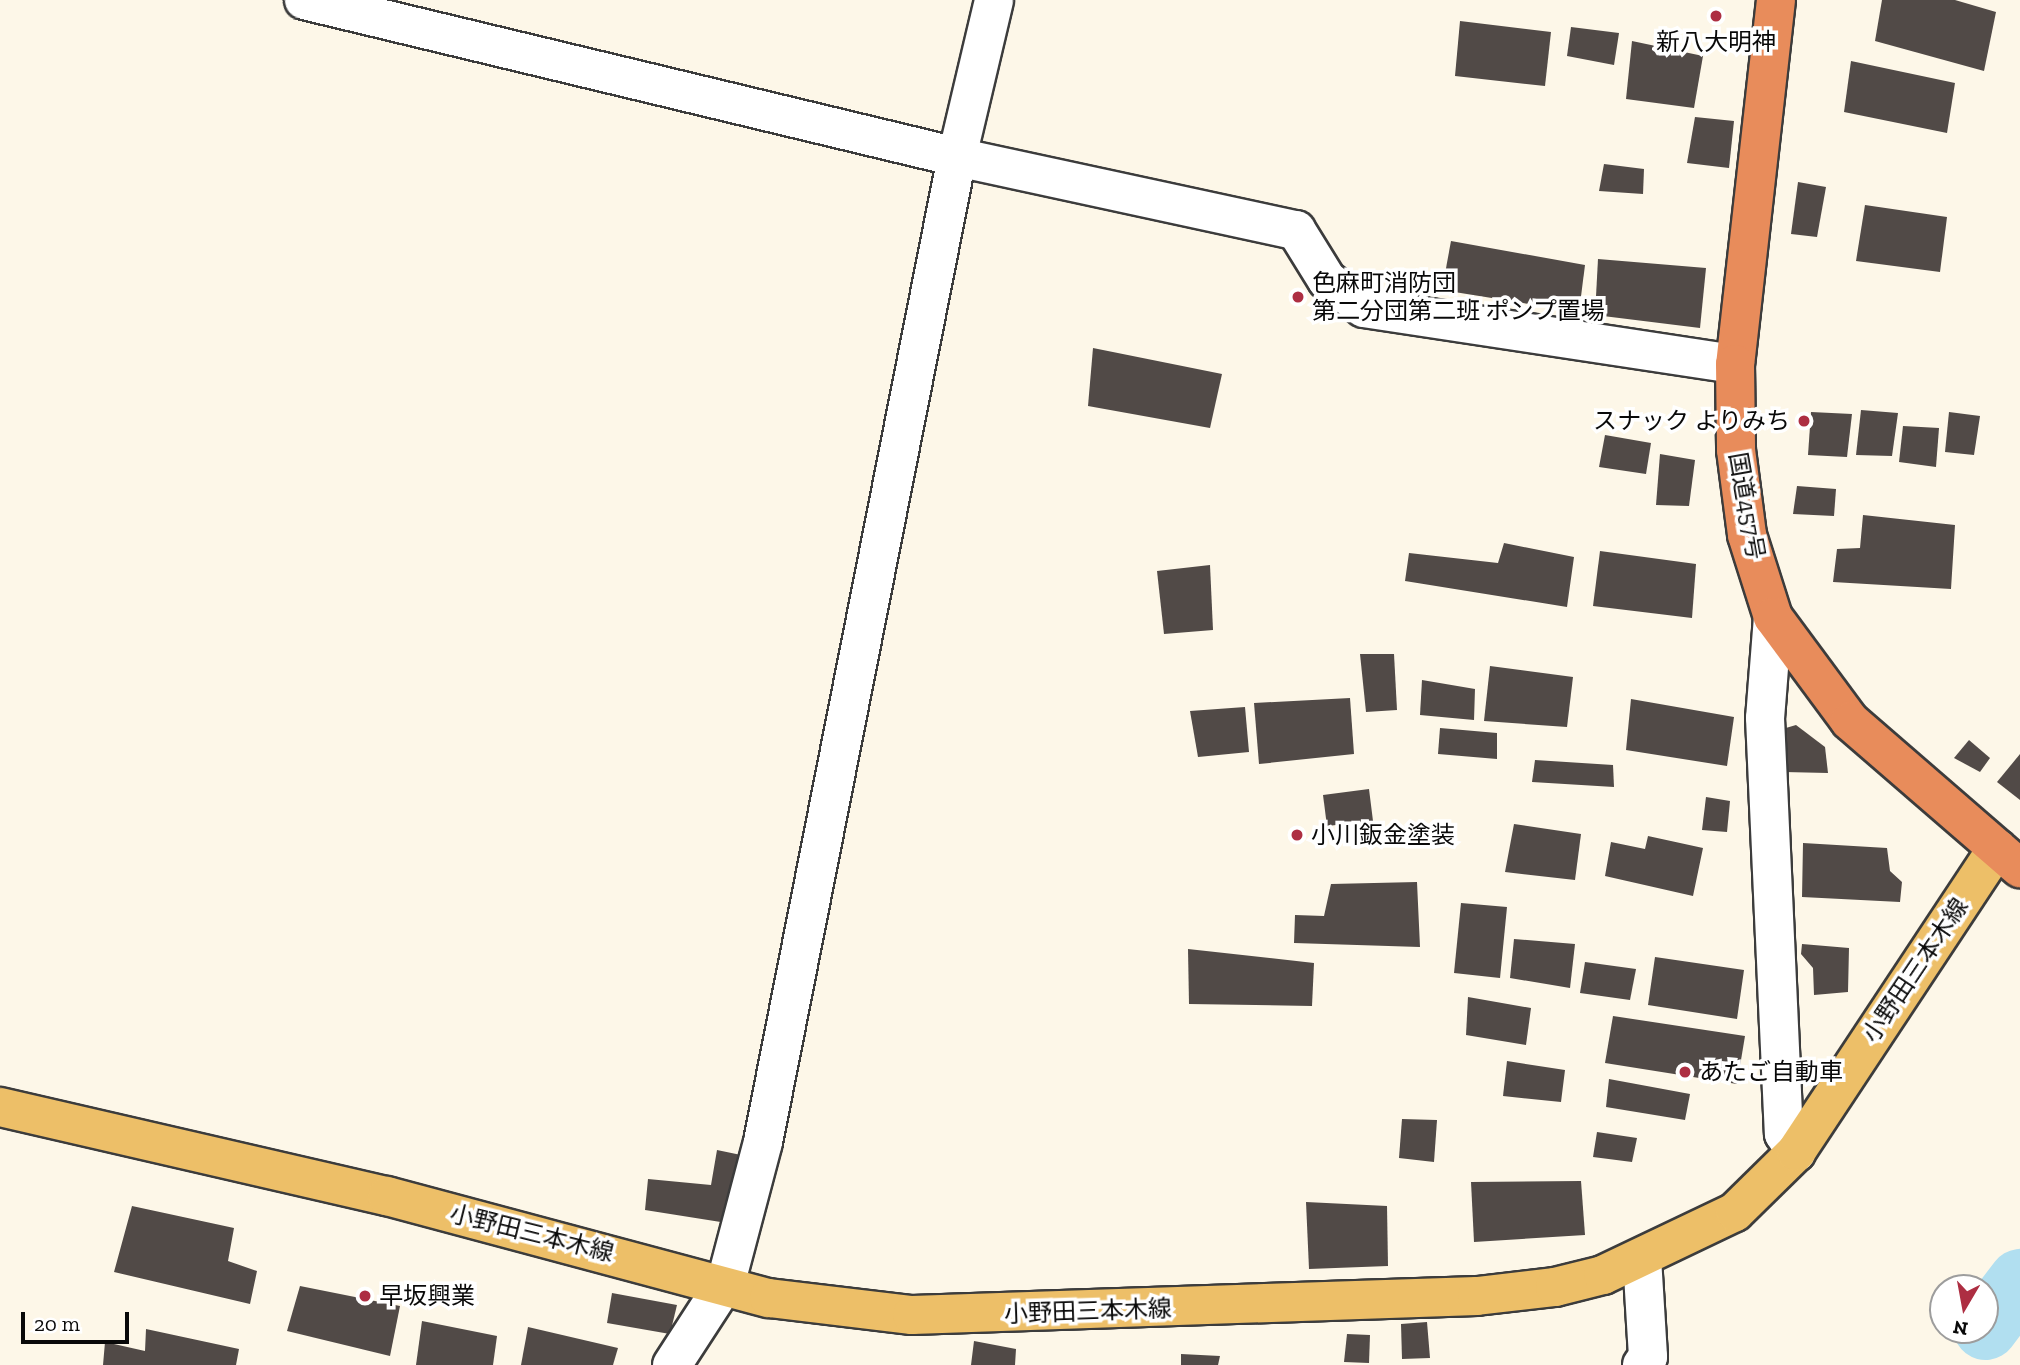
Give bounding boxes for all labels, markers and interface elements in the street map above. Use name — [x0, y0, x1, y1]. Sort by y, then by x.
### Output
marker: 新八大明神 — [1708, 8, 1724, 24]
place label: 新八大明神 — [1656, 28, 1776, 56]
place label: 色麻町消防団 第二分団第二班 ポンプ置場 — [1312, 269, 1605, 325]
marker: 色麻町消防団 第二分団第二班 ポンプ置場 — [1290, 289, 1306, 305]
place label: スナック よりみち — [1593, 407, 1790, 435]
marker: スナック よりみち — [1796, 413, 1812, 429]
street label: 国道457号 — [1723, 450, 1771, 562]
place label: 小川鈑金塗装 — [1311, 821, 1455, 849]
marker: 小川鈑金塗装 — [1289, 827, 1305, 843]
street label: 小野田三本木線 — [1856, 892, 1974, 1048]
place label: あたご自動車 — [1699, 1058, 1843, 1086]
marker: あたご自動車 — [1677, 1064, 1693, 1080]
street label: 小野田三本木線 — [447, 1199, 617, 1267]
north arrow — [1929, 1274, 1999, 1344]
place label: 早坂興業 — [379, 1282, 475, 1310]
marker: 早坂興業 — [357, 1288, 373, 1304]
street label: 小野田三本木線 — [1004, 1294, 1172, 1328]
scale bar — [24, 1298, 133, 1342]
text: 20 m — [34, 1311, 80, 1336]
text: N — [1952, 1316, 1970, 1341]

